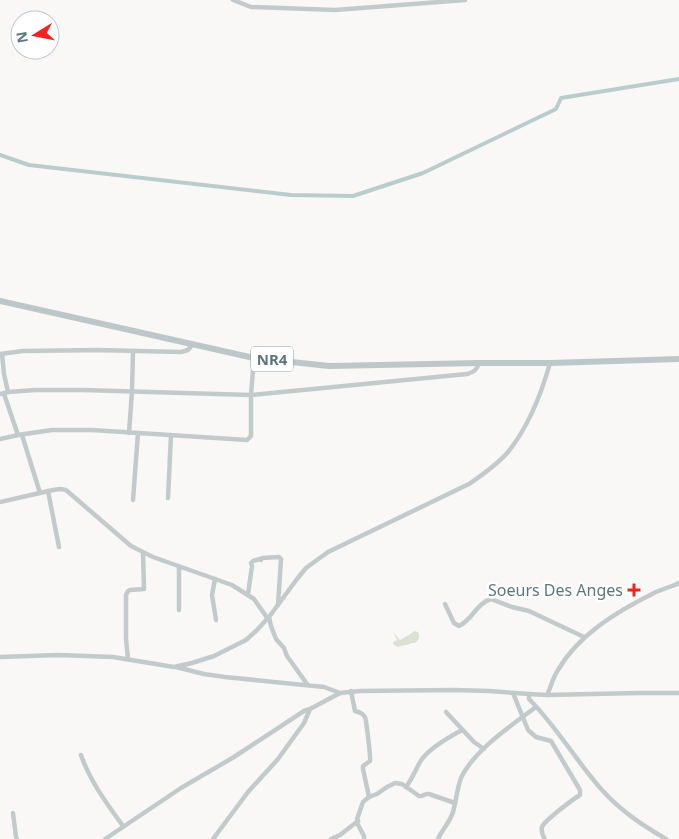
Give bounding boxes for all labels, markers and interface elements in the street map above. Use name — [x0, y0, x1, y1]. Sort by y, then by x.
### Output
north arrow — [10, 10, 60, 60]
text: N — [11, 30, 32, 45]
road number: NR4 — [251, 346, 293, 372]
place label: Soeurs Des Anges — [488, 579, 623, 601]
marker: Soeurs Des Anges — [627, 583, 641, 597]

